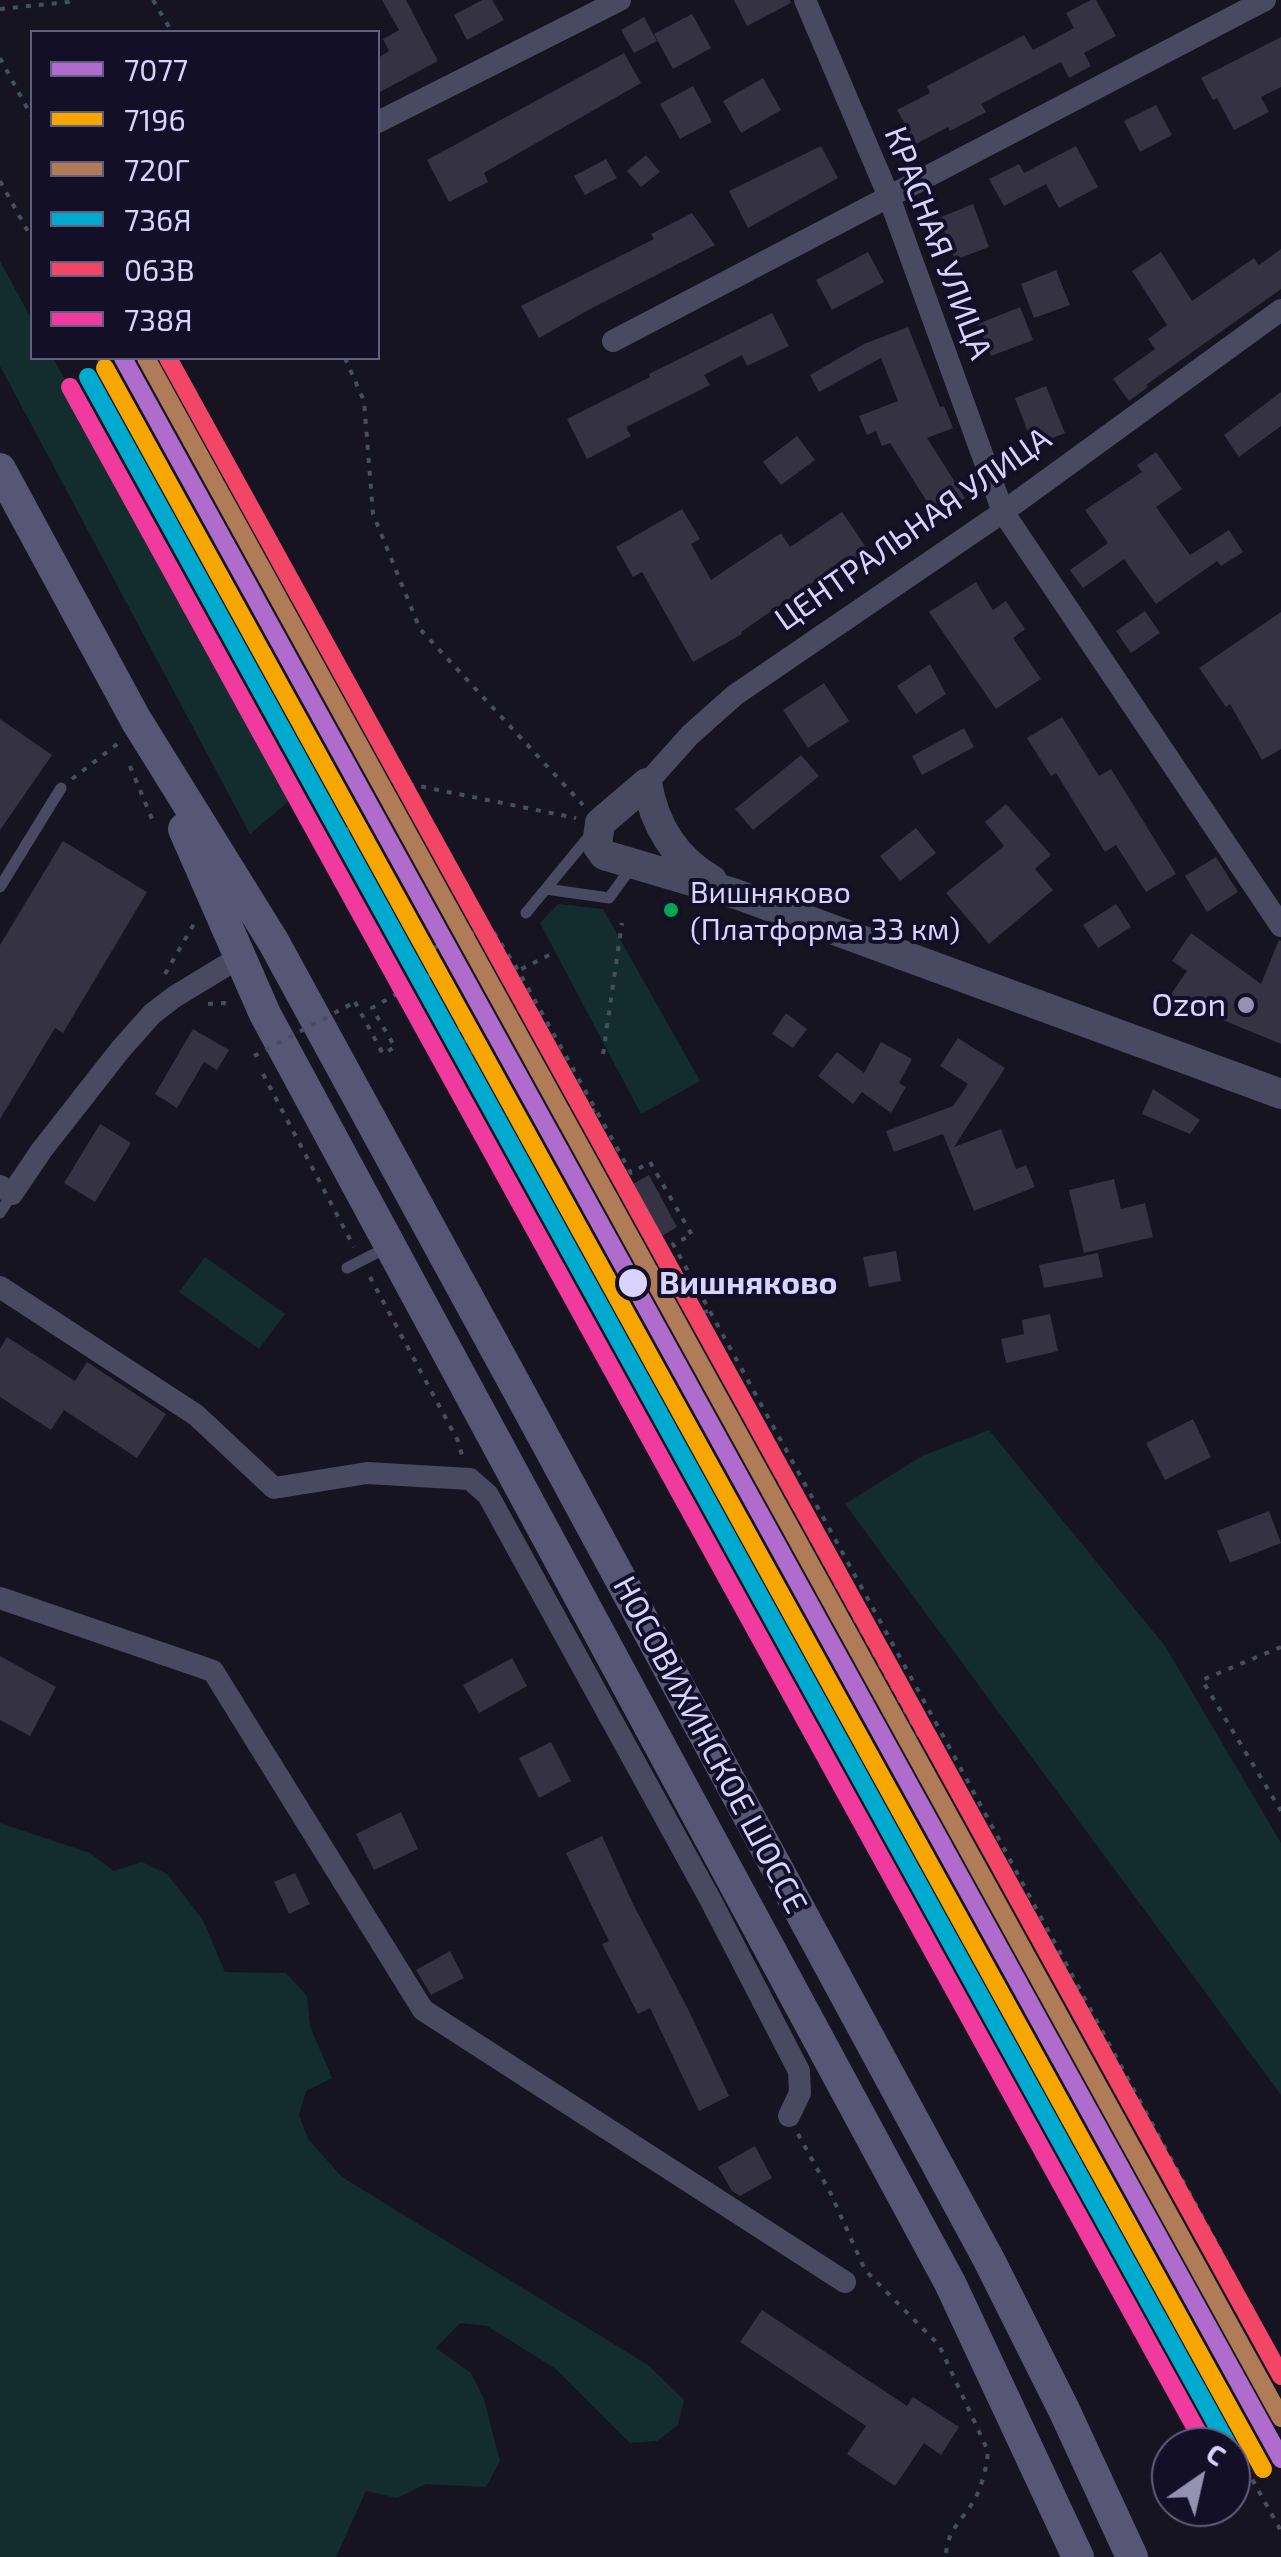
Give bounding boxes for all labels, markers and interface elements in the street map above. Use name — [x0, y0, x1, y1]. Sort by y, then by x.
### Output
legend — [30, 30, 380, 360]
text: 7077 — [124, 51, 188, 87]
text: 7196 — [124, 101, 186, 137]
street label: КРАСНАЯ УЛИЦА — [876, 121, 1000, 365]
text: 720Г — [124, 151, 190, 187]
text: 736Я — [124, 201, 192, 237]
text: 063В — [124, 251, 195, 287]
text: 738Я — [124, 301, 193, 337]
street label: ЦЕНТРАЛЬНАЯ УЛИЦА — [768, 419, 1058, 639]
place label: Вишняково (Платформа 33 км) — [690, 875, 960, 946]
marker: Вишняково (Платформа 33 км) — [661, 900, 681, 920]
place label: Ozon — [1152, 986, 1226, 1024]
marker: Ozon — [1235, 994, 1257, 1016]
place label: Вишняково — [659, 1264, 837, 1302]
marker: Вишняково — [616, 1266, 650, 1300]
street label: НОСОВИХИНСКОЕ ШОССЕ — [605, 1570, 815, 1920]
north arrow — [1151, 2427, 1251, 2527]
text: С — [1200, 2435, 1233, 2472]

